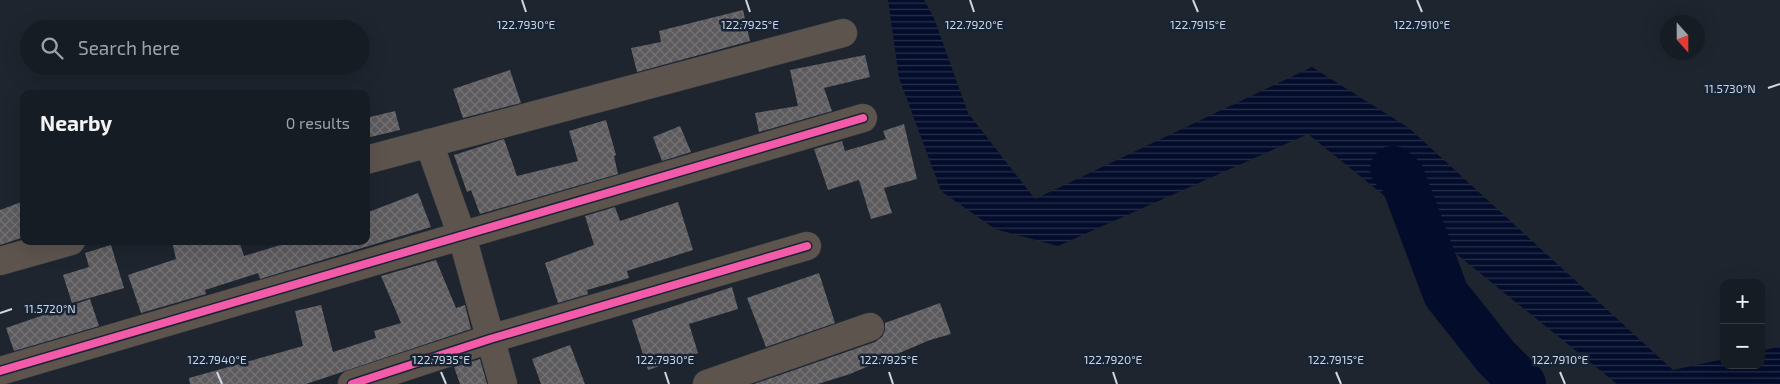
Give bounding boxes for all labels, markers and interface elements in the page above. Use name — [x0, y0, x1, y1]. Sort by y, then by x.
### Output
north arrow — [1660, 15, 1705, 60]
text: 122.7930°E — [497, 17, 556, 31]
text: 122.7925°E — [721, 17, 779, 31]
text: 122.7920°E — [945, 17, 1004, 31]
text: 122.7915°E — [1170, 17, 1226, 31]
text: 122.7910°E — [1394, 17, 1451, 31]
search box — [20, 20, 370, 75]
icon: search — [38, 34, 66, 62]
text: Search here — [78, 36, 180, 59]
text: 11.5730°N — [1704, 81, 1756, 95]
text: Nearby — [40, 110, 112, 135]
text: 0 results — [286, 113, 350, 132]
map controls — [1720, 279, 1765, 369]
button: + — [1720, 279, 1765, 324]
text: 11.5720°N — [24, 301, 76, 315]
button: − — [1720, 324, 1765, 369]
text: 122.7940°E — [187, 352, 247, 366]
text: 122.7935°E — [412, 352, 470, 366]
text: 122.7930°E — [636, 352, 695, 366]
text: 122.7925°E — [860, 352, 918, 366]
text: 122.7920°E — [1084, 352, 1143, 366]
text: 122.7915°E — [1308, 352, 1364, 366]
text: 122.7910°E — [1532, 352, 1589, 366]

